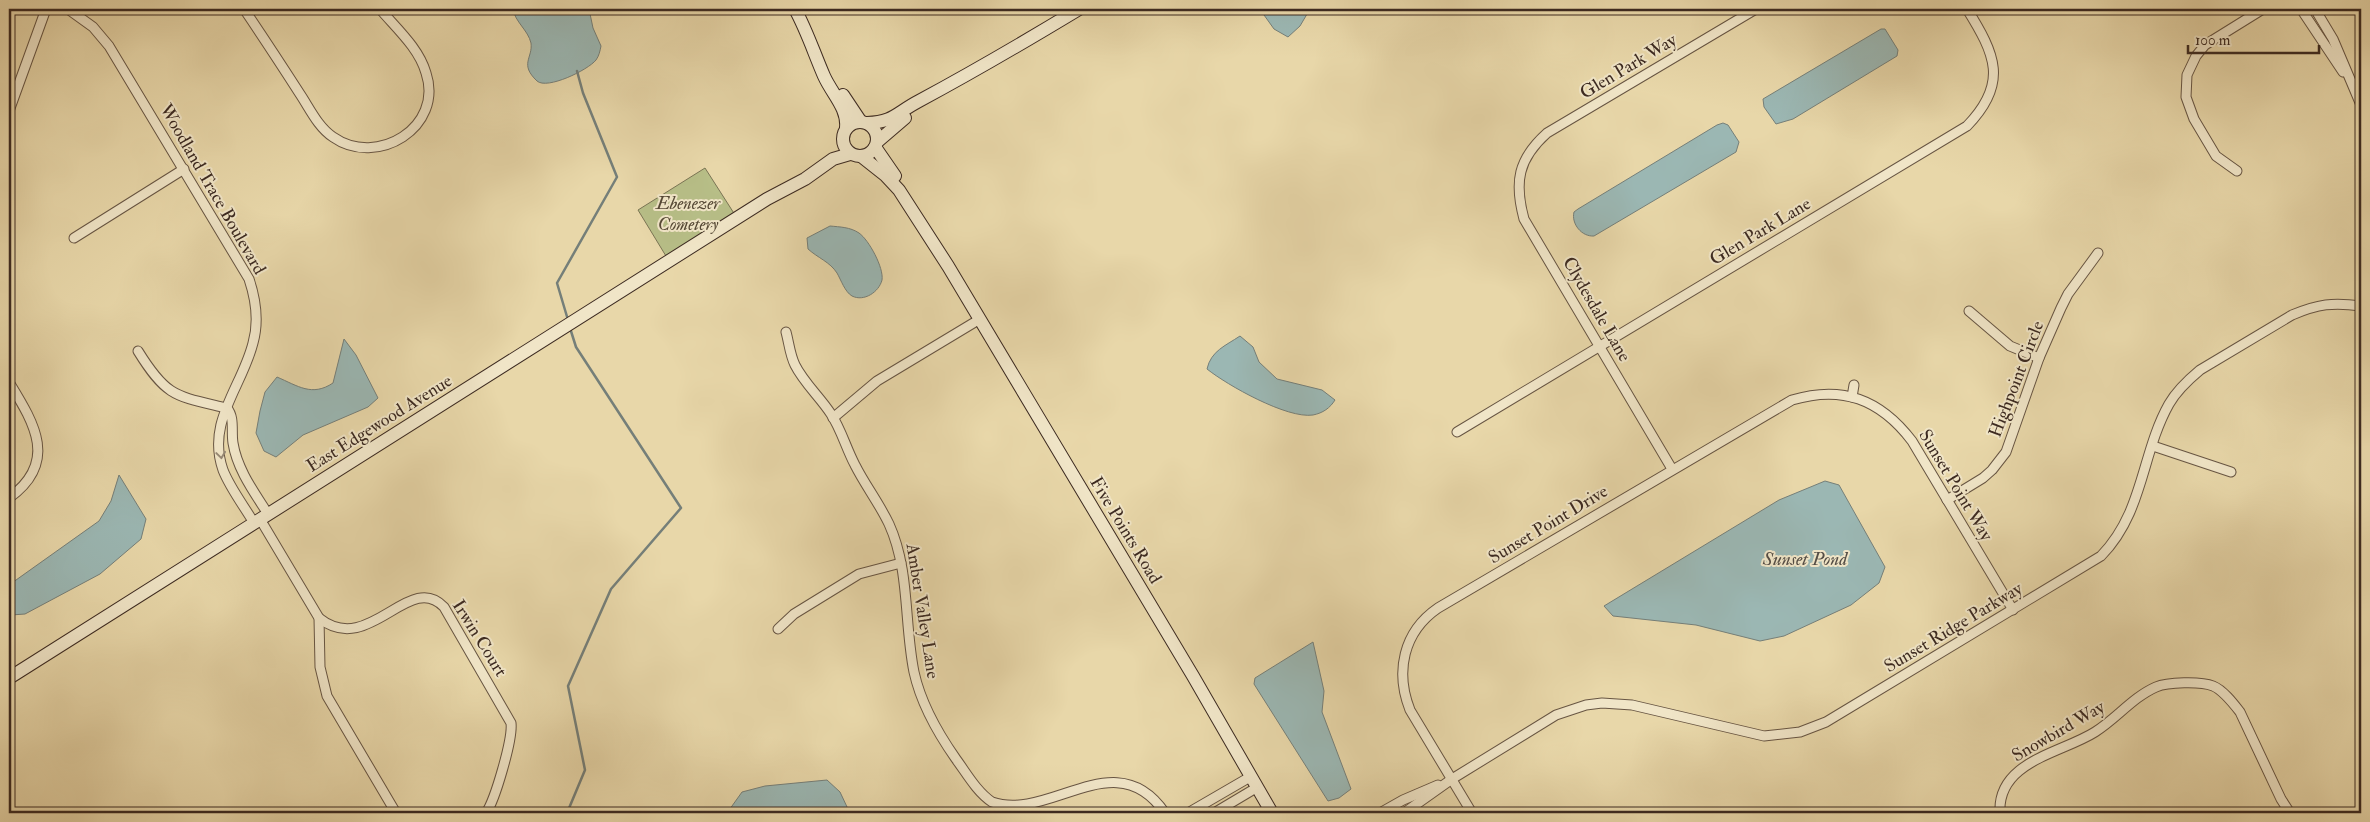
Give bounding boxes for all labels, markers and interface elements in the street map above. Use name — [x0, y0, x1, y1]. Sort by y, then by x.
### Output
scale bar — [2188, 22, 2319, 54]
street label: Glen Park Way — [1576, 28, 1682, 104]
text: 100 m — [2195, 31, 2231, 50]
street label: Woodland Trace Boulevard — [154, 99, 271, 279]
park label: Ebenezer Cometery — [655, 192, 721, 236]
street label: Glen Park Lane — [1705, 192, 1815, 271]
street label: Clydesdale Lane — [1557, 253, 1636, 366]
street label: Highpoint Circle — [1984, 317, 2049, 441]
street label: East Edgewood Avenue — [302, 369, 457, 478]
street label: Sunset Point Way — [1913, 425, 1998, 546]
one-way arrow — [215, 451, 225, 459]
street label: Five Points Road — [1085, 473, 1167, 588]
street label: Sunset Point Drive — [1484, 479, 1613, 569]
street label: Amber Valley Lane — [900, 541, 945, 681]
water label: Sunset Pond — [1762, 547, 1848, 571]
street label: Sunset Ridge Parkway — [1880, 577, 2027, 678]
street label: Irwin Court — [447, 595, 512, 681]
street label: Snowbird Way — [2008, 695, 2110, 767]

